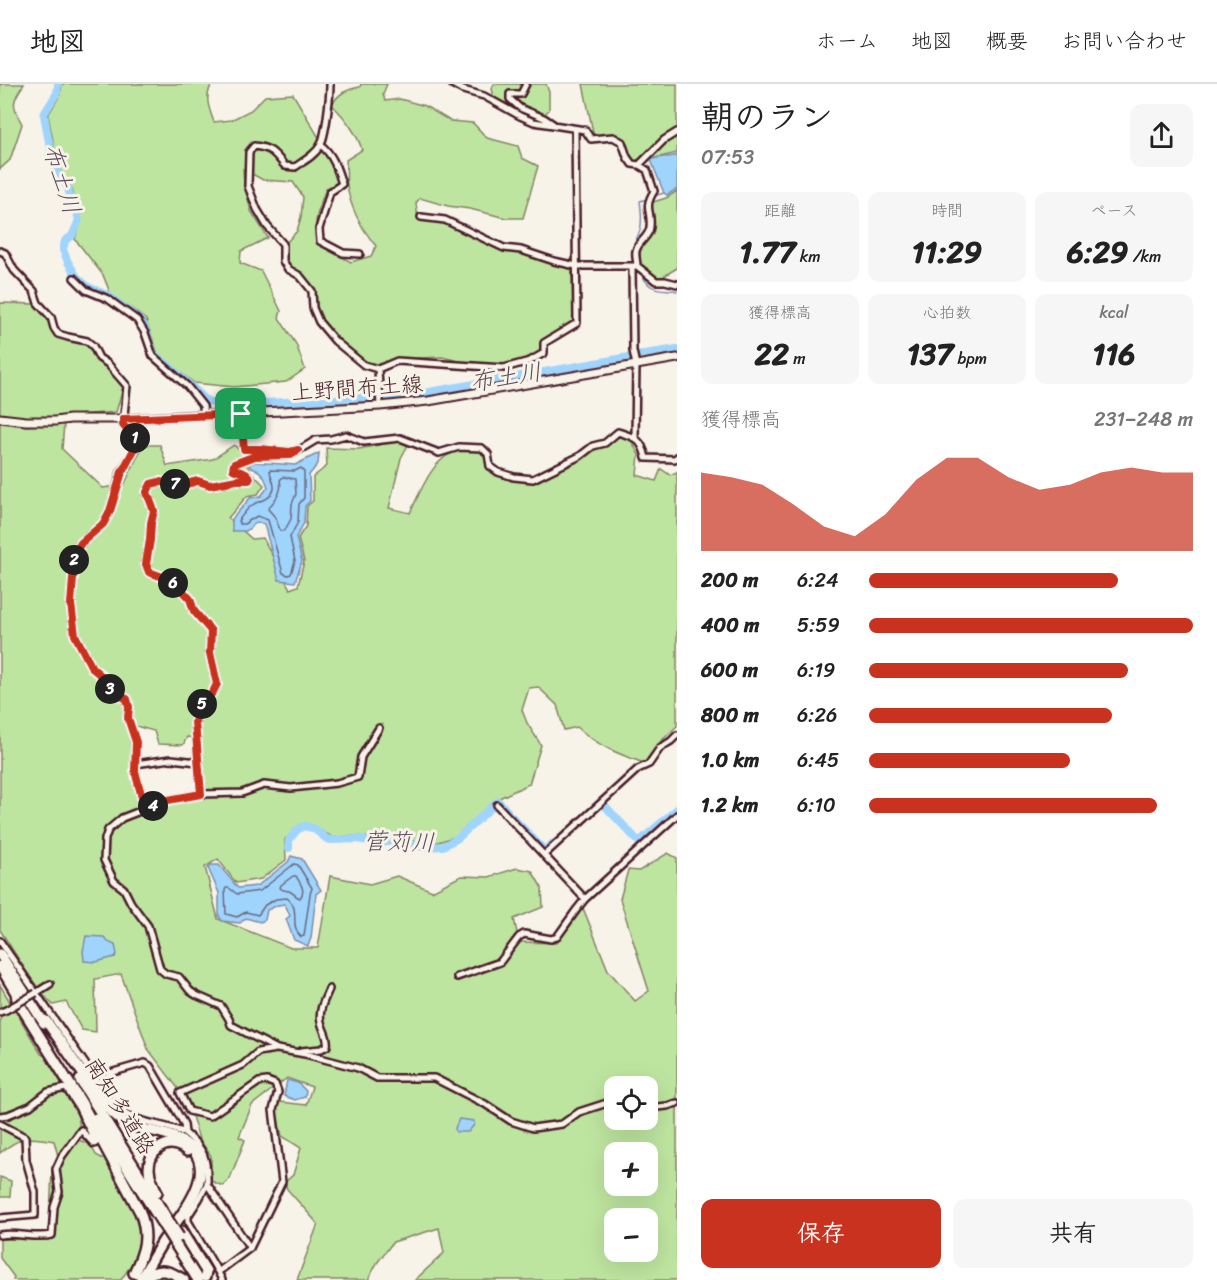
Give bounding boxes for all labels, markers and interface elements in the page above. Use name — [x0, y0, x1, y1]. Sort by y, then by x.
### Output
text: 地図 — [30, 17, 86, 66]
text: ホーム — [816, 22, 878, 60]
text: 地図 — [911, 22, 953, 60]
text: 概要 — [986, 22, 1028, 60]
text: お問い合わせ — [1061, 22, 1187, 60]
text: 朝のラン — [701, 88, 833, 146]
button: share — [1130, 104, 1193, 167]
water label: 布土川 — [31, 138, 93, 220]
text: 07:53 — [701, 140, 754, 175]
text: 距離 — [764, 196, 796, 225]
text: 時間 — [931, 196, 963, 225]
text: ペース — [1090, 196, 1138, 225]
text: 1.77 — [739, 225, 796, 279]
text: 11:29 — [912, 225, 982, 279]
text: 6:29 — [1067, 225, 1128, 279]
text: km — [796, 242, 821, 271]
text: /km — [1128, 242, 1161, 271]
text: 獲得標高 — [748, 298, 812, 327]
text: 心拍数 — [923, 298, 971, 327]
text: kcal — [1099, 298, 1129, 327]
text: 22 — [754, 327, 789, 381]
text: 137 — [907, 327, 953, 381]
text: 116 — [1093, 327, 1135, 381]
text: m — [789, 344, 806, 373]
text: bpm — [953, 344, 987, 373]
water label: 布土川 — [467, 351, 545, 403]
street label: 上野間布土線 — [290, 364, 424, 412]
pin — [215, 388, 266, 439]
icon: arrive — [224, 397, 257, 430]
text: 獲得標高 — [701, 402, 781, 437]
text: 231–248 m — [1094, 402, 1193, 437]
pin: 1 — [120, 423, 150, 453]
text: 1 — [132, 423, 138, 452]
pin: 7 — [160, 469, 190, 499]
text: 7 — [170, 469, 180, 498]
pin: 2 — [59, 545, 89, 575]
text: 2 — [69, 545, 79, 574]
text: 200 m — [701, 563, 758, 598]
text: 6:24 — [797, 563, 838, 598]
pin: 6 — [158, 568, 188, 598]
text: 6 — [168, 568, 178, 597]
text: 400 m — [701, 608, 759, 643]
text: 5:59 — [797, 608, 840, 643]
text: 600 m — [701, 653, 758, 688]
text: 6:19 — [797, 653, 835, 688]
pin: 3 — [95, 674, 125, 704]
text: 3 — [106, 674, 114, 703]
pin: 5 — [187, 689, 217, 719]
text: 5 — [197, 689, 207, 718]
text: 800 m — [701, 698, 759, 733]
text: 6:26 — [797, 698, 837, 733]
text: 1.0 km — [701, 743, 759, 778]
text: 6:45 — [797, 743, 839, 778]
text: 1.2 km — [701, 788, 758, 823]
text: 6:10 — [797, 788, 836, 823]
pin: 4 — [138, 791, 168, 821]
text: 4 — [148, 791, 158, 820]
water label: 菅苅川 — [363, 820, 435, 864]
street label: 南知多道路 — [74, 1049, 166, 1163]
map controls — [604, 1076, 658, 1262]
button: locate — [604, 1076, 658, 1130]
button: + — [604, 1142, 658, 1196]
button: 保存 — [701, 1199, 941, 1268]
button: 共有 — [953, 1199, 1193, 1268]
button: − — [604, 1208, 658, 1262]

